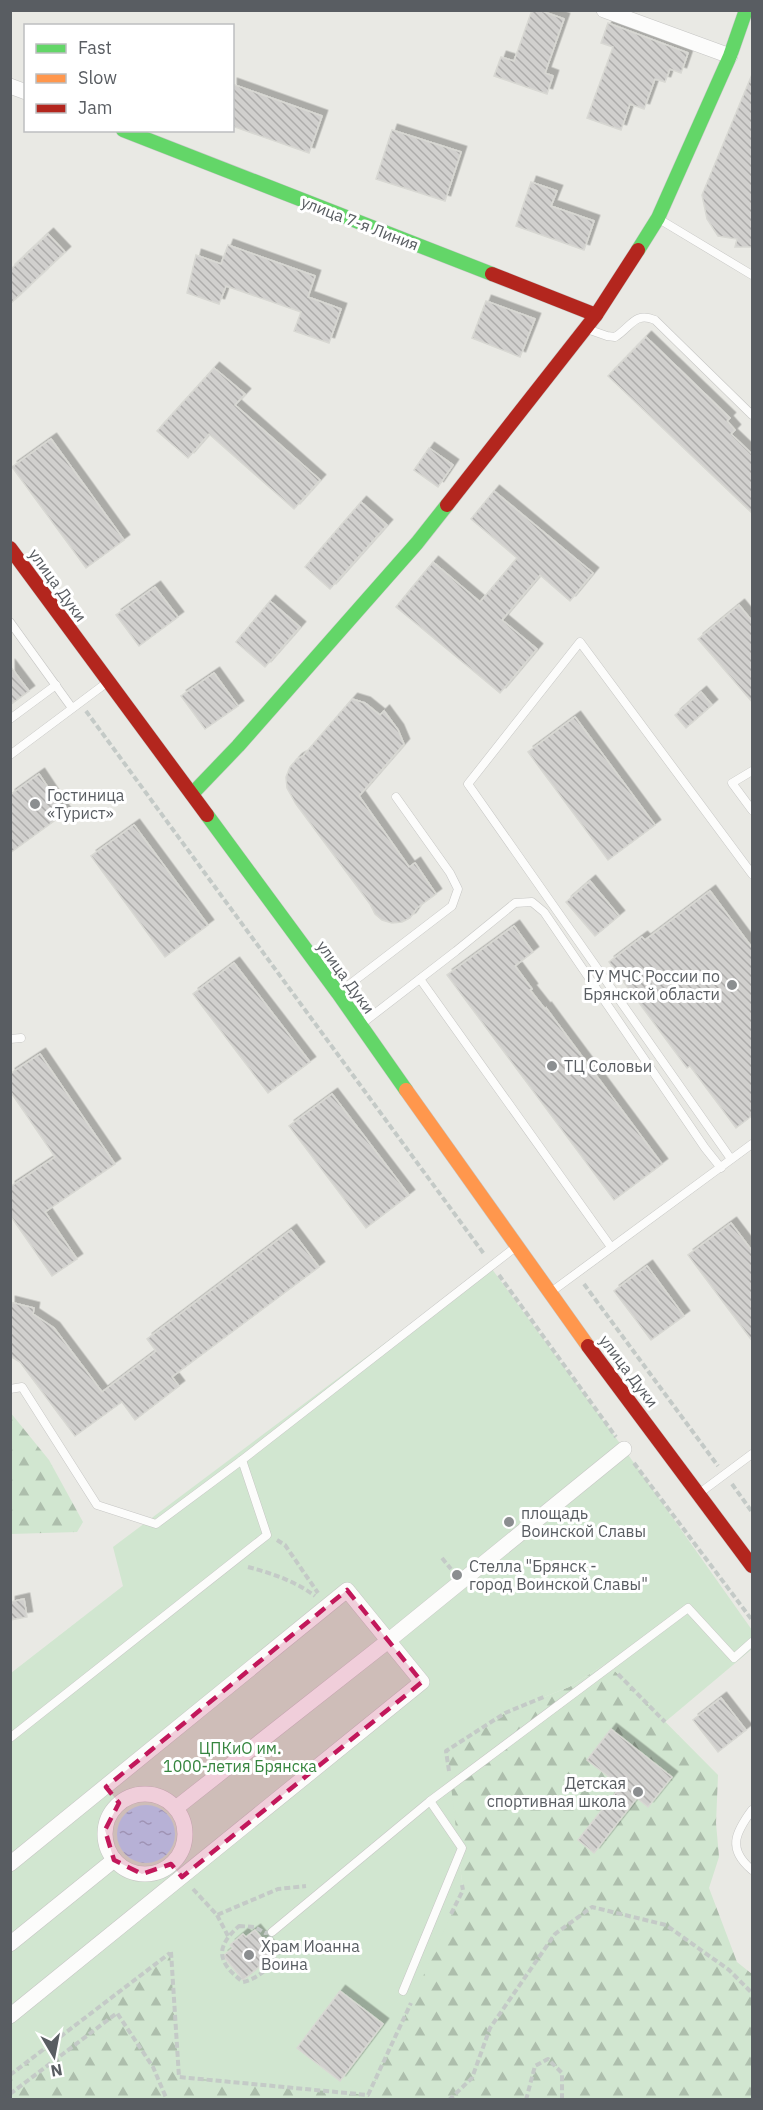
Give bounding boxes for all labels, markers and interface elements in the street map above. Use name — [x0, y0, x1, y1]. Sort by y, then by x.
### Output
legend — [24, 24, 234, 132]
text: Fast — [78, 36, 112, 59]
text: Slow — [78, 66, 117, 89]
text: Jam — [78, 96, 113, 119]
street label: улица 7-я Линия — [298, 191, 422, 255]
street label: улица Дуки — [25, 544, 91, 626]
place label: Гостиница «Турист» — [47, 785, 125, 823]
marker: Гостиница «Турист» — [28, 797, 42, 811]
street label: улица Дуки — [313, 936, 379, 1018]
place label: ГУ МЧС России по Брянской области — [583, 966, 720, 1004]
marker: ГУ МЧС России по Брянской области — [725, 978, 739, 992]
place label: ТЦ Соловьи — [564, 1056, 652, 1076]
marker: ТЦ Соловьи — [545, 1059, 559, 1073]
street label: улица Дуки — [595, 1331, 663, 1411]
place label: площадь Воинской Славы — [521, 1503, 646, 1541]
marker: площадь Воинской Славы — [502, 1515, 516, 1529]
place label: Стелла "Брянск - город Воинской Славы" — [469, 1556, 648, 1594]
marker: Стелла "Брянск - город Воинской Славы" — [450, 1568, 464, 1582]
park label: ЦПКиО им. 1000-летия Брянска — [163, 1738, 317, 1776]
place label: Детская спортивная школа — [487, 1773, 626, 1811]
marker: Детская спортивная школа — [631, 1785, 645, 1799]
place label: Храм Иоанна Воина — [261, 1936, 360, 1974]
marker: Храм Иоанна Воина — [242, 1948, 256, 1962]
north arrow — [24, 2026, 84, 2086]
text: N — [49, 2060, 64, 2082]

